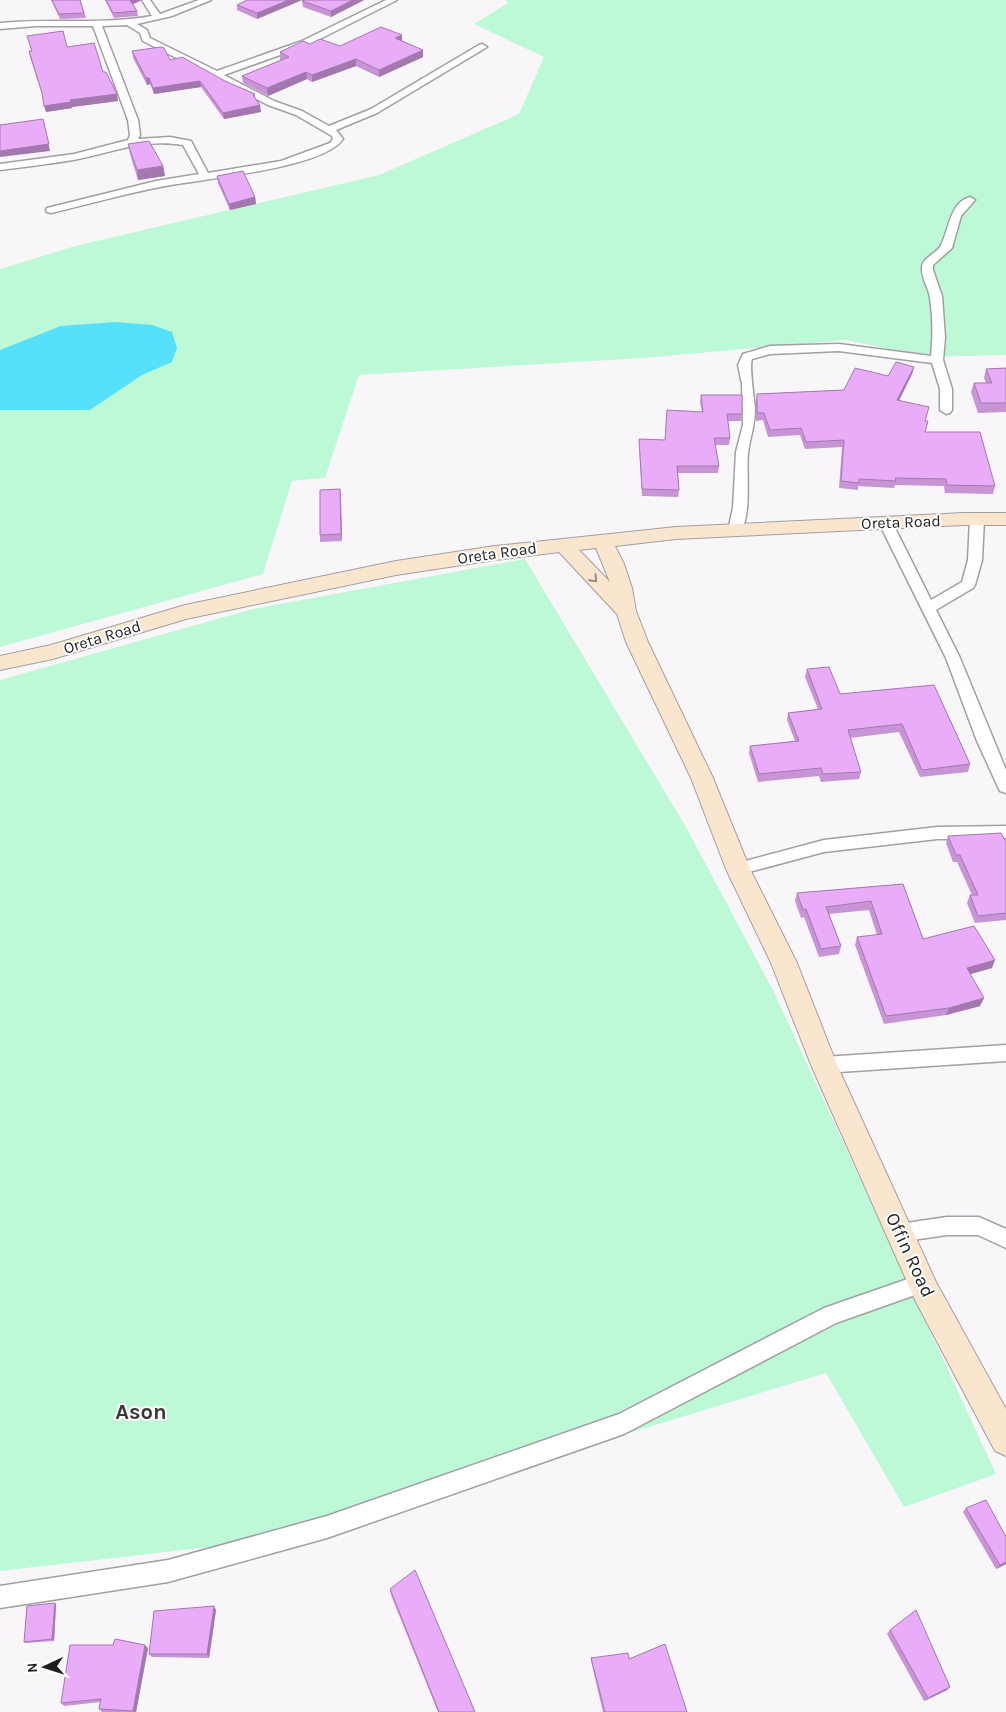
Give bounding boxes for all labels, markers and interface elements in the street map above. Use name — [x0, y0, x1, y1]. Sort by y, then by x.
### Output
street label: Oreta Road — [861, 511, 941, 533]
street label: Oreta Road — [456, 538, 538, 568]
one-way arrow — [588, 573, 597, 582]
street label: Oreta Road — [61, 616, 143, 658]
street label: Offin Road — [881, 1209, 939, 1301]
district label: Ason — [115, 1399, 167, 1425]
north arrow — [20, 1642, 70, 1692]
text: N — [24, 1662, 41, 1673]

